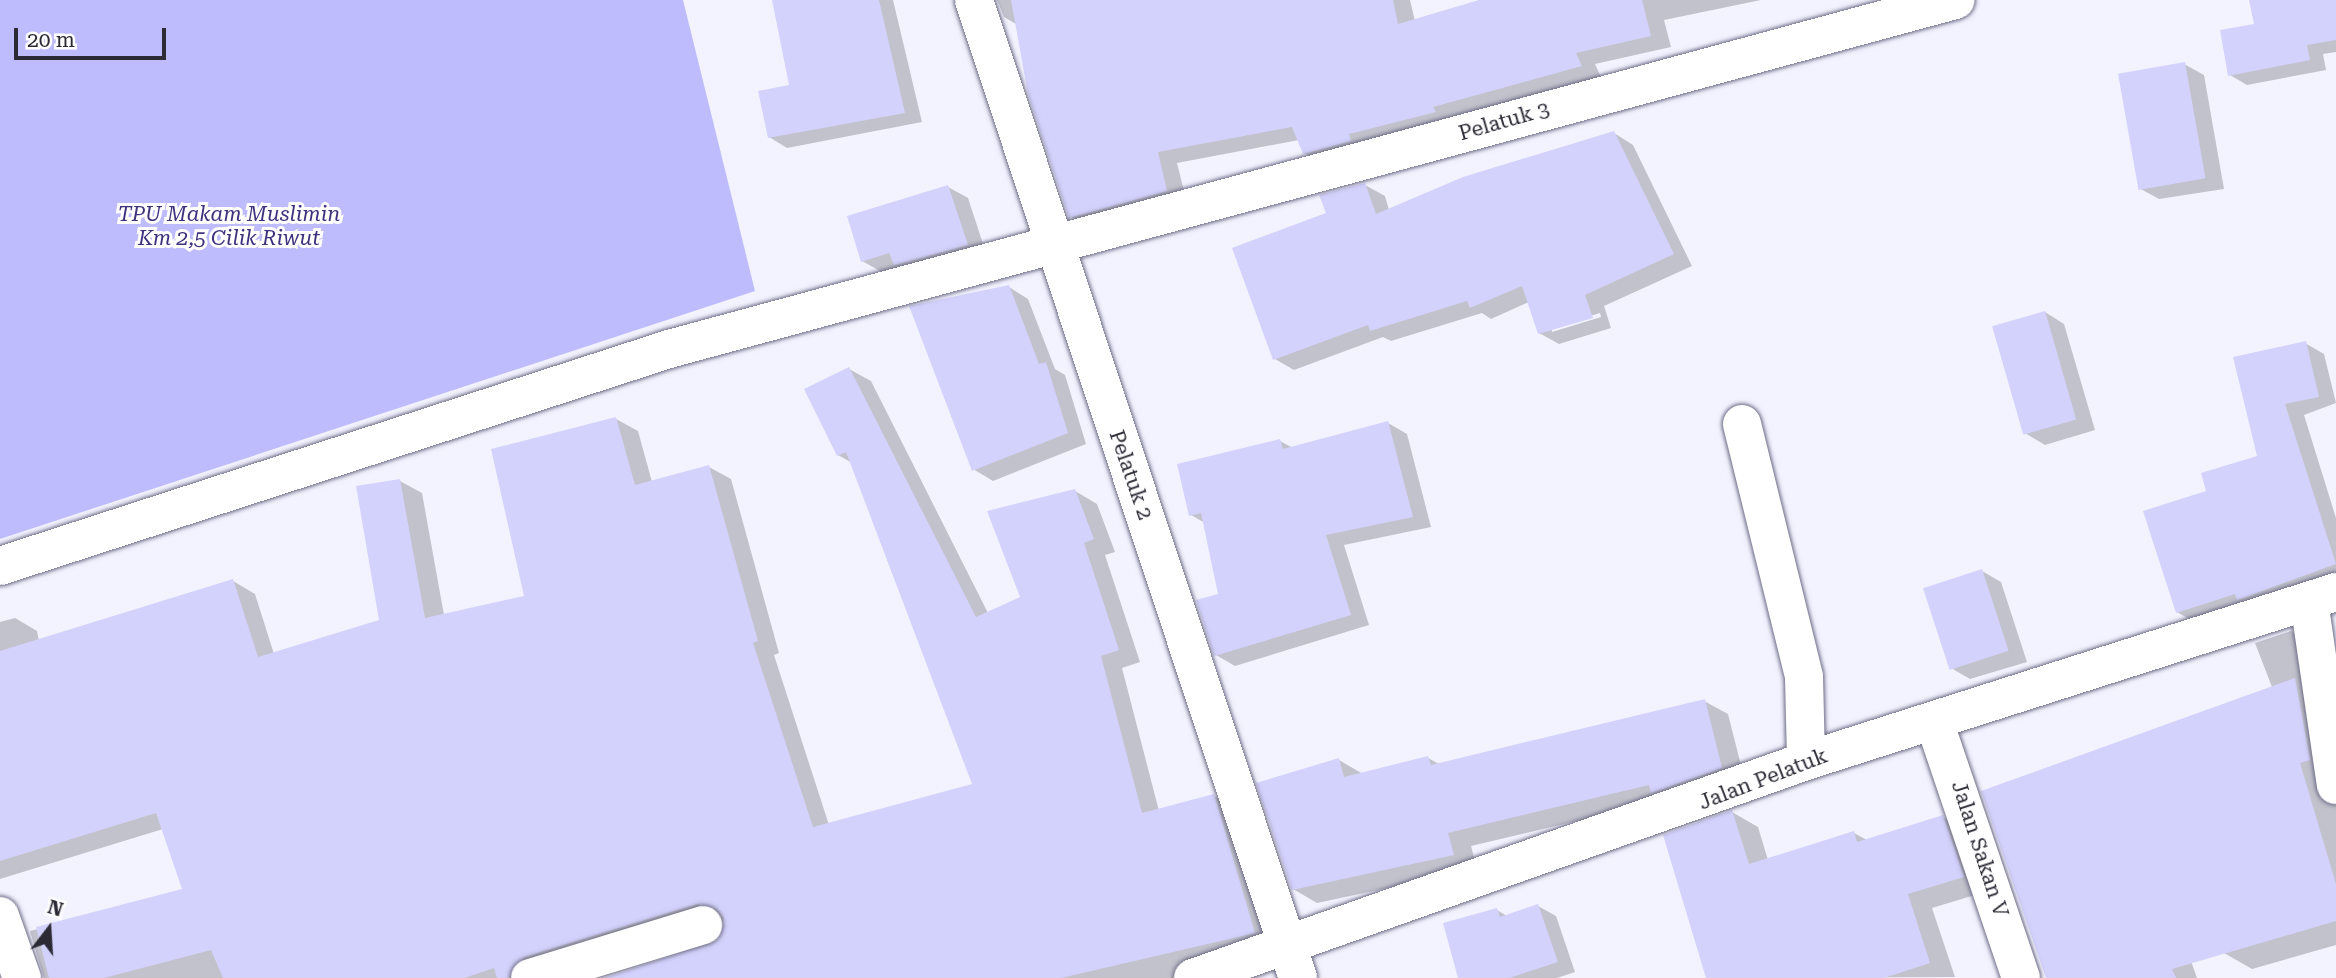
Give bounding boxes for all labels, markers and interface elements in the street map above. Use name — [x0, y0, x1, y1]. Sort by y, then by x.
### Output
scale bar — [18, 14, 170, 58]
text: 20 m — [27, 28, 75, 52]
street label: Pelatuk 3 — [1456, 96, 1552, 146]
park label: TPU Makam Muslimin Km 2,5 Cilik Riwut — [118, 201, 340, 251]
street label: Pelatuk 2 — [1104, 427, 1158, 523]
street label: Jalan Pelatuk — [1695, 743, 1831, 815]
street label: Jalan Sakan V — [1946, 778, 2014, 920]
north arrow — [14, 894, 84, 964]
text: N — [45, 895, 66, 922]

